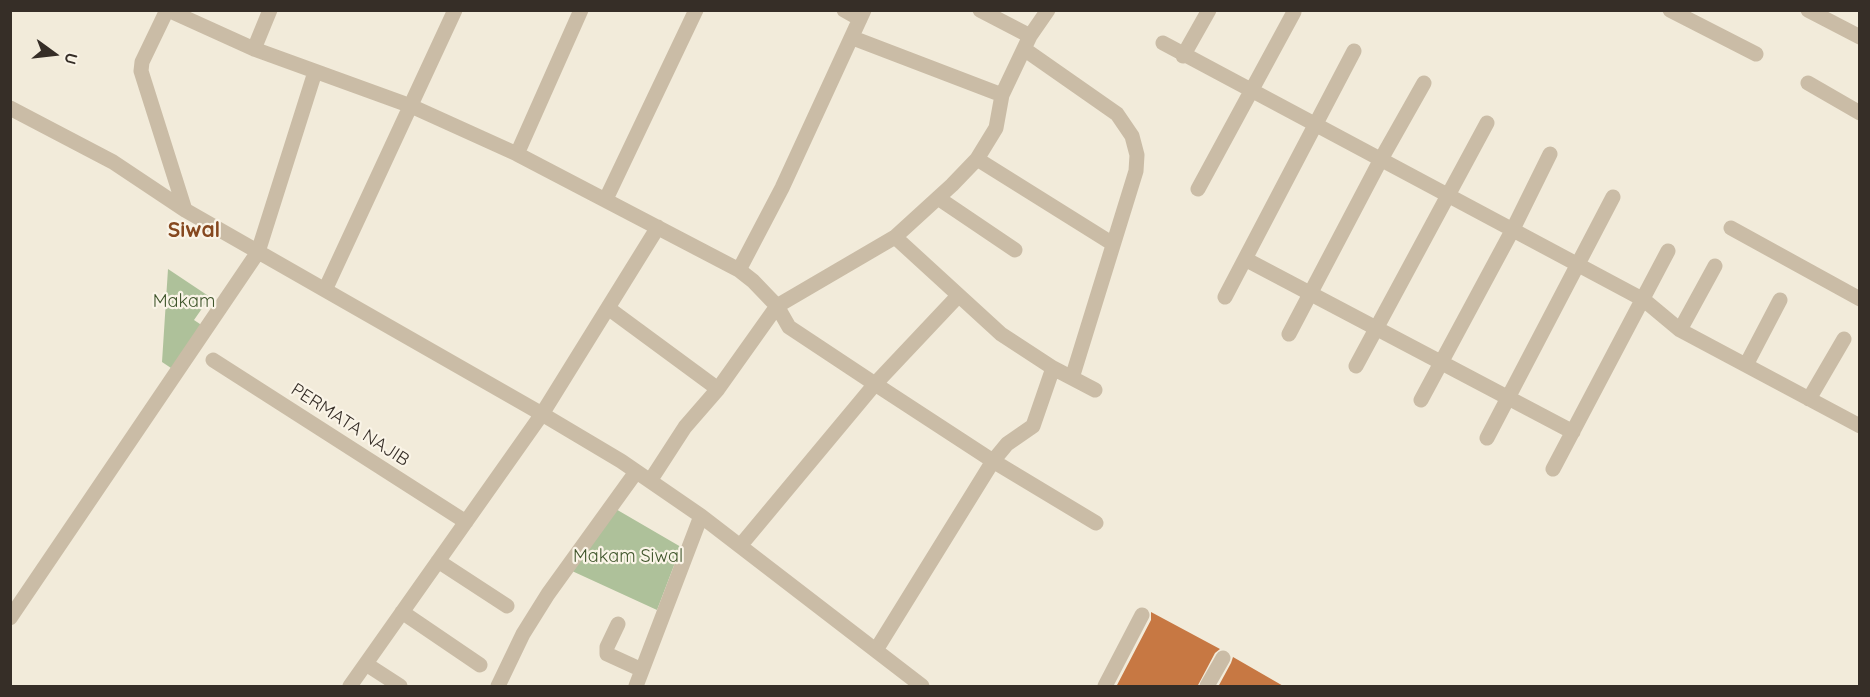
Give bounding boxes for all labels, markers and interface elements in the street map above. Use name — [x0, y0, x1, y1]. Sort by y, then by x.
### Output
north arrow — [24, 24, 84, 84]
text: U — [60, 51, 83, 67]
district label: Siwal — [168, 218, 220, 244]
park label: Makam — [153, 291, 215, 313]
street label: PERMATA NAJIB — [287, 379, 413, 471]
park label: Makam Siwal — [573, 546, 683, 568]

